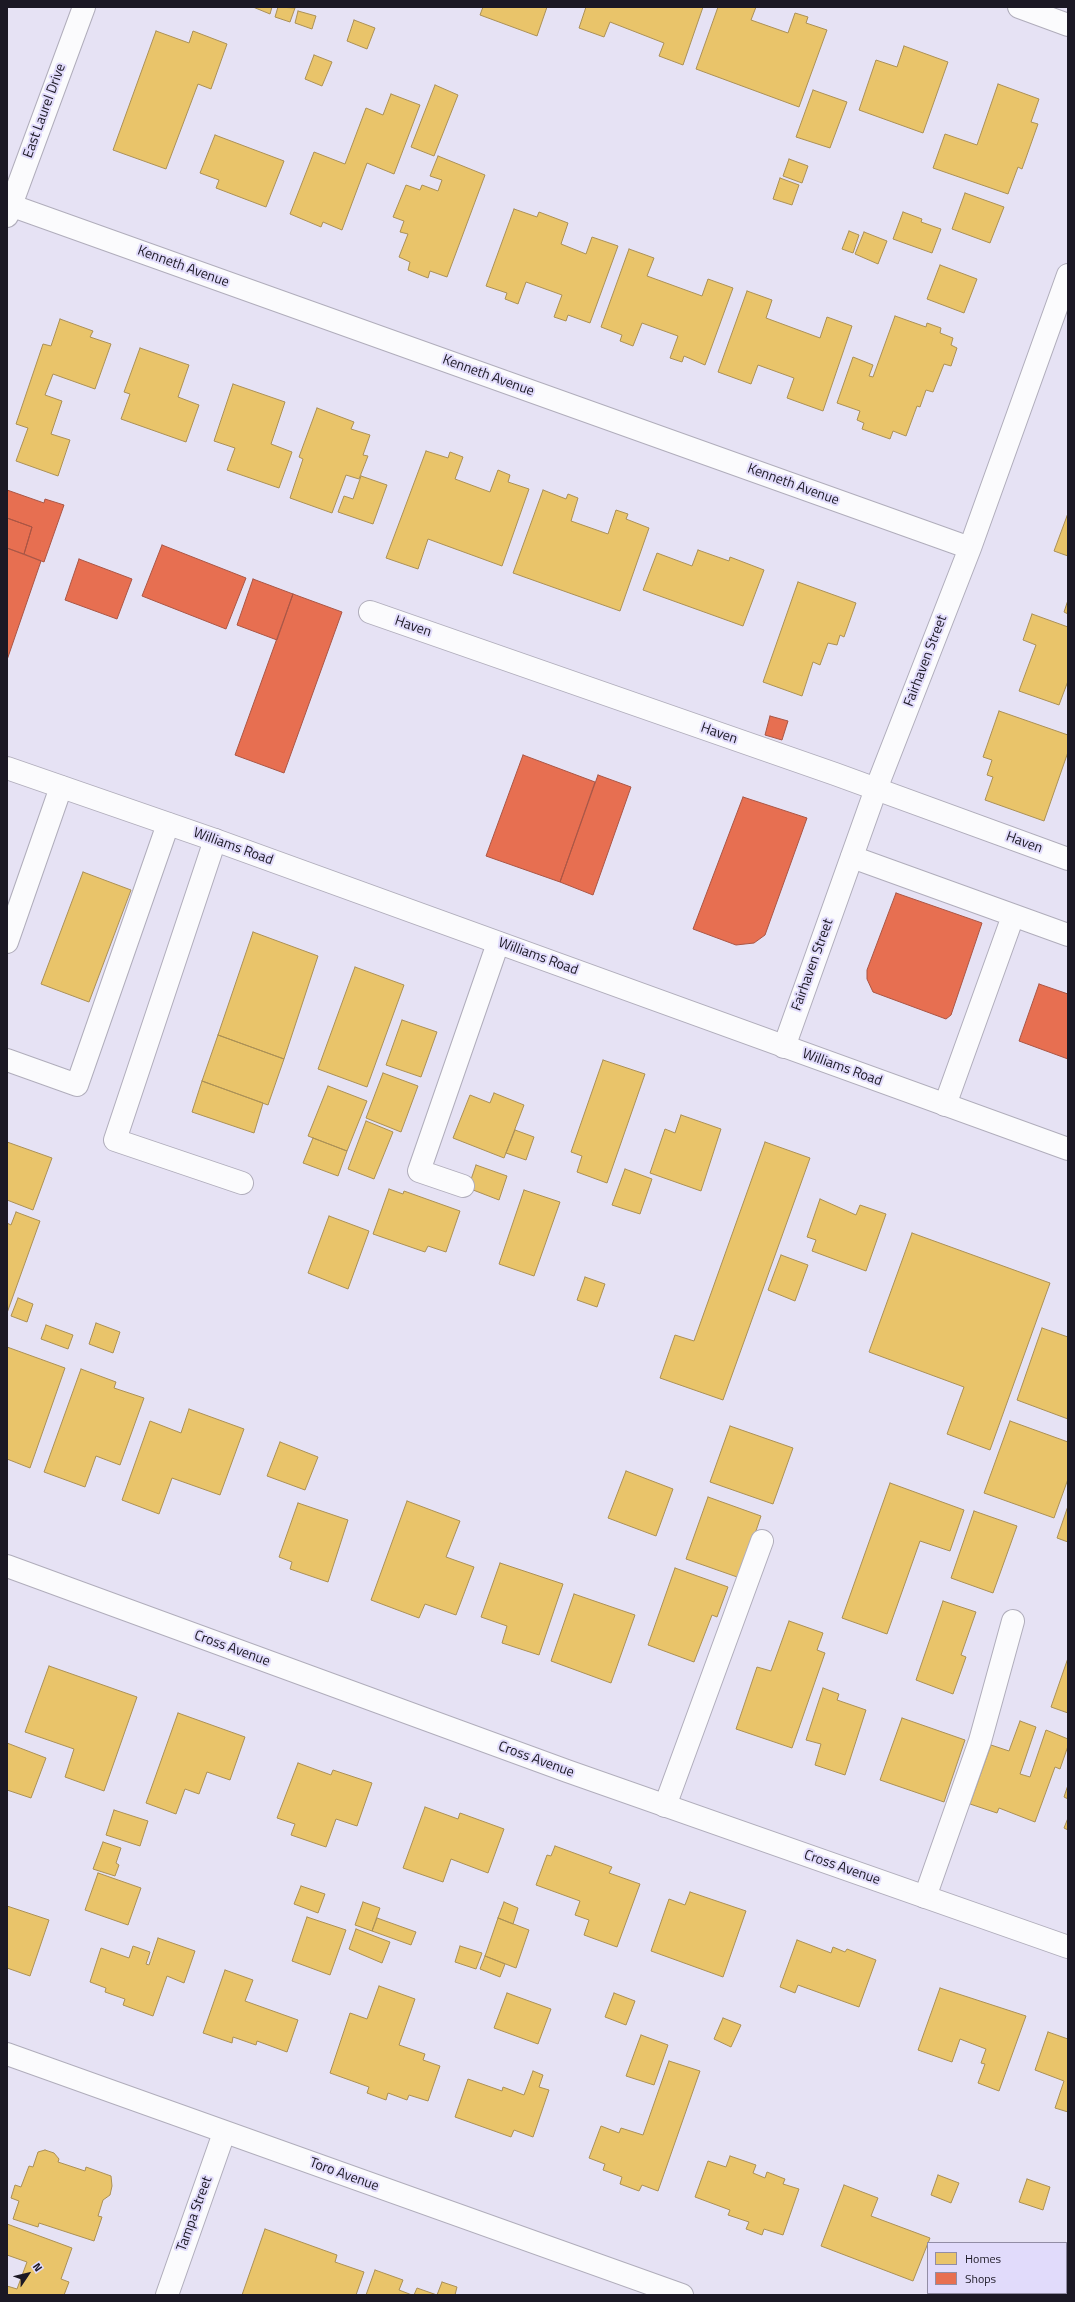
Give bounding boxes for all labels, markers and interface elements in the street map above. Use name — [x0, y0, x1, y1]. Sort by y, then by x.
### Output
street label: East Laurel Drive — [20, 62, 70, 160]
street label: Kenneth Avenue — [135, 243, 231, 291]
street label: Kenneth Avenue — [440, 352, 536, 400]
street label: Kenneth Avenue — [745, 461, 841, 509]
street label: Haven — [392, 613, 434, 641]
street label: Fairhaven Street — [901, 613, 951, 709]
street label: Haven — [698, 720, 740, 748]
street label: Williams Road — [191, 825, 275, 869]
street label: Haven — [1003, 829, 1045, 857]
street label: Fairhaven Street — [789, 917, 837, 1013]
street label: Williams Road — [496, 935, 580, 979]
street label: Williams Road — [800, 1046, 884, 1090]
street label: Cross Avenue — [192, 1628, 272, 1670]
street label: Cross Avenue — [496, 1739, 576, 1781]
street label: Cross Avenue — [802, 1847, 882, 1889]
street label: Toro Avenue — [307, 2155, 381, 2195]
street label: Tampa Street — [174, 2174, 216, 2254]
legend — [927, 2242, 1067, 2294]
text: Homes — [965, 2249, 1001, 2268]
north arrow — [8, 2254, 48, 2294]
text: N — [29, 2259, 47, 2275]
text: Shops — [965, 2269, 996, 2288]

